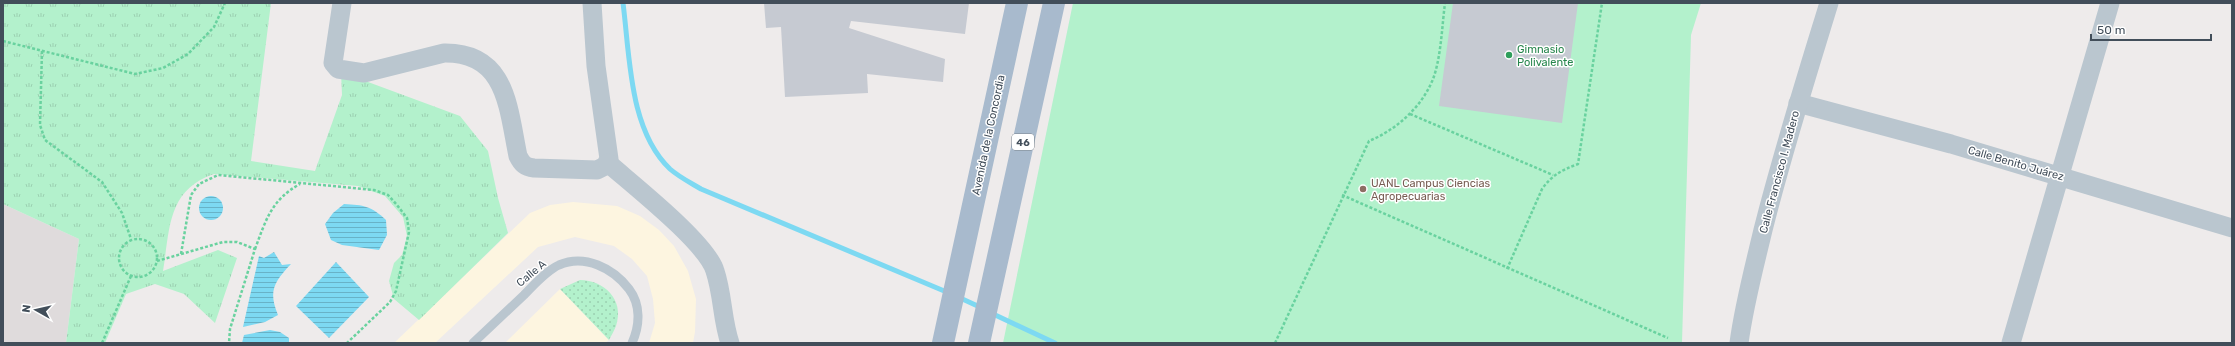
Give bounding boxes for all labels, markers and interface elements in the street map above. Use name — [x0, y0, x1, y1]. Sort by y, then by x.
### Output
scale bar — [2091, 16, 2211, 42]
text: 50 m — [2097, 23, 2125, 37]
place label: Gimnasio Polivalente — [1517, 43, 1573, 69]
marker: Gimnasio Polivalente — [1504, 50, 1514, 60]
street label: Avenida de la Concordia — [969, 74, 1008, 196]
street label: Calle Francisco I. Madero — [1757, 109, 1802, 235]
road number: 46 — [1012, 134, 1034, 150]
street label: Calle Benito Juárez — [1966, 144, 2066, 184]
place label: UANL Campus Ciencias Agropecuarias — [1371, 177, 1490, 203]
marker: UANL Campus Ciencias Agropecuarias — [1358, 184, 1368, 194]
street label: Calle A — [514, 257, 549, 290]
north arrow — [16, 290, 56, 330]
text: N — [20, 304, 34, 314]

